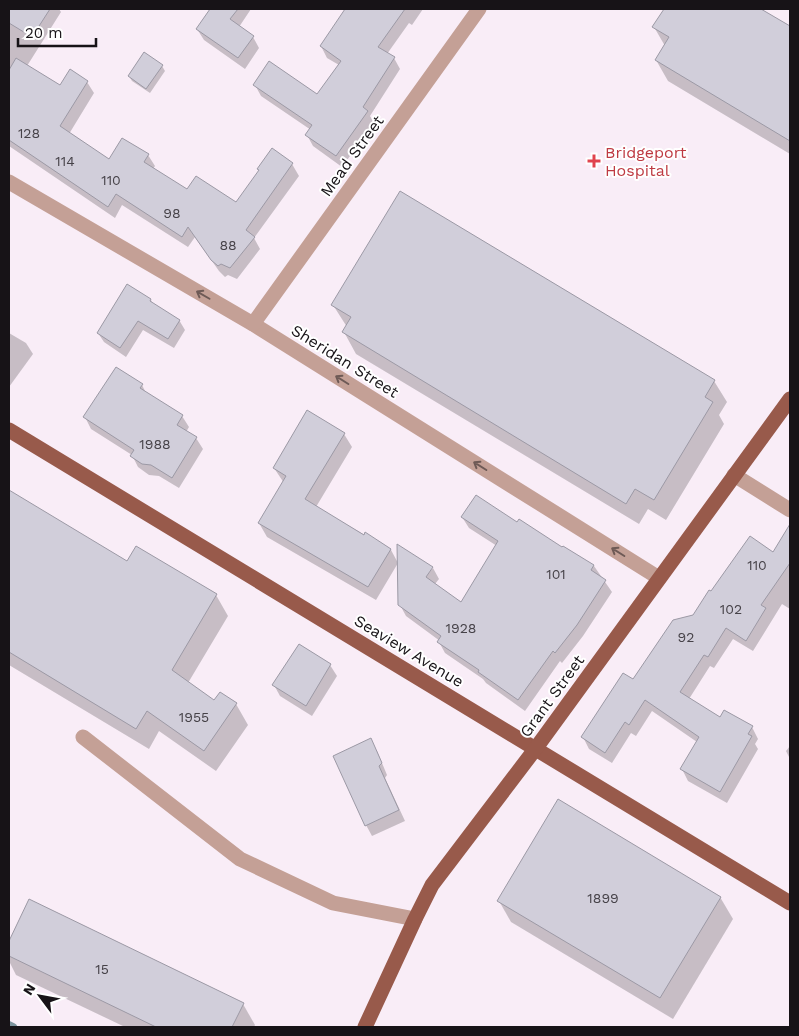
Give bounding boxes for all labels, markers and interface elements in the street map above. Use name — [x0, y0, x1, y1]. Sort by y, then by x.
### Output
scale bar — [18, 15, 95, 47]
text: 20 m — [25, 24, 63, 42]
street label: Mead Street — [316, 112, 388, 200]
house number: 128 — [18, 125, 40, 141]
place label: Bridgeport Hospital — [605, 143, 687, 180]
house number: 114 — [55, 153, 75, 169]
marker: Bridgeport Hospital — [587, 154, 601, 168]
house number: 110 — [101, 172, 121, 188]
house number: 98 — [163, 205, 181, 221]
house number: 88 — [219, 237, 237, 253]
one-way arrow — [197, 290, 211, 300]
street label: Sheridan Street — [288, 320, 402, 402]
one-way arrow — [335, 374, 349, 384]
house number: 1988 — [139, 436, 171, 452]
one-way arrow — [473, 460, 487, 470]
one-way arrow — [611, 546, 625, 556]
house number: 110 — [747, 557, 767, 573]
house number: 101 — [546, 566, 566, 582]
house number: 102 — [720, 601, 742, 617]
street label: Seaview Avenue — [351, 611, 467, 691]
house number: 1928 — [446, 620, 476, 636]
house number: 92 — [678, 629, 694, 645]
street label: Grant Street — [516, 651, 588, 741]
house number: 1955 — [179, 709, 209, 725]
house number: 1899 — [587, 890, 619, 906]
house number: 15 — [95, 961, 109, 977]
north arrow — [15, 971, 65, 1021]
text: N — [19, 980, 39, 998]

